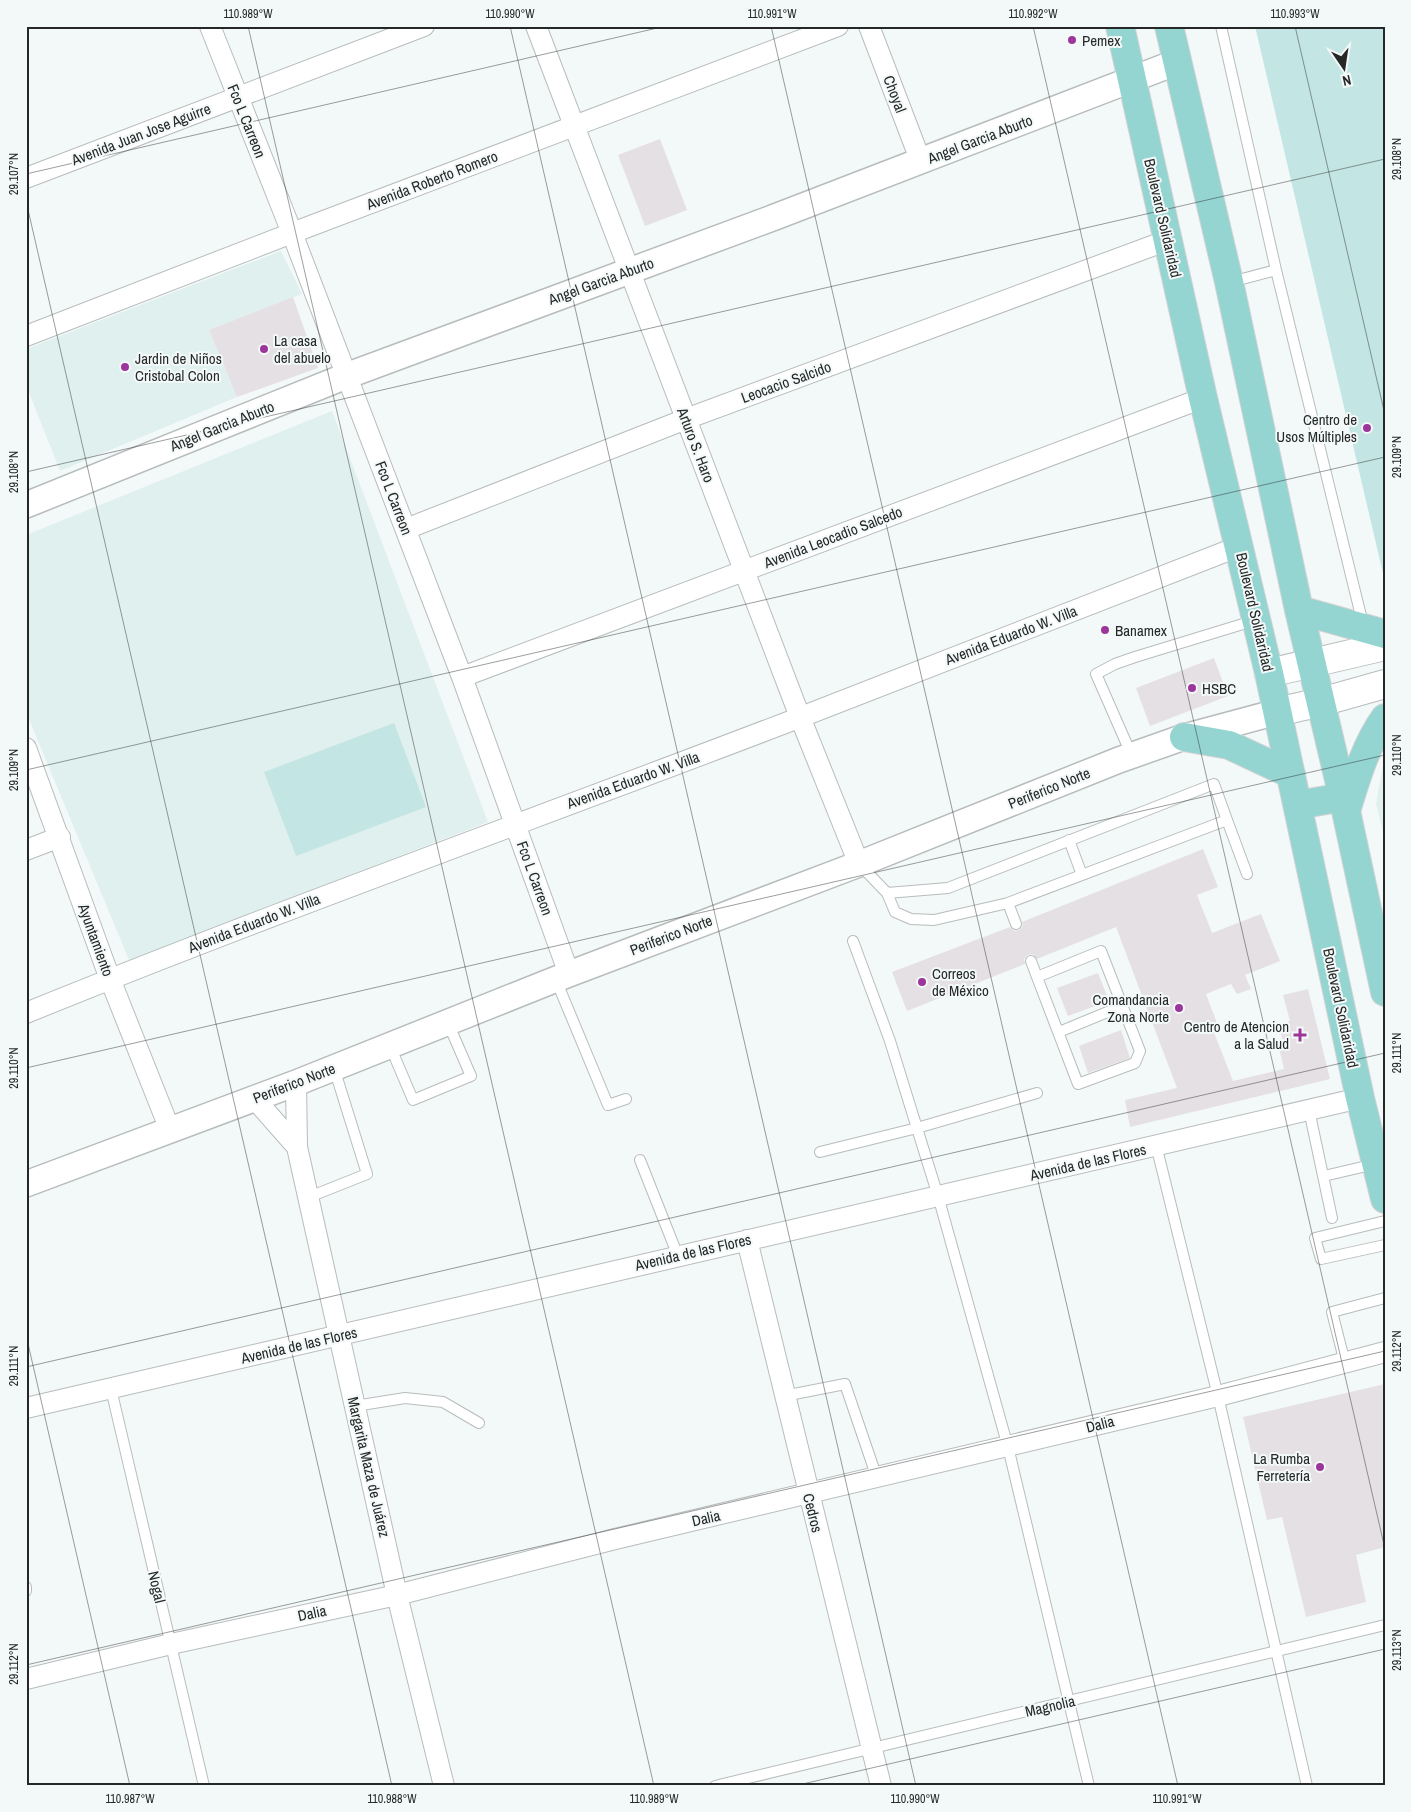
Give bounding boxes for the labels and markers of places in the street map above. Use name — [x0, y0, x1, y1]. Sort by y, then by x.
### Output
place label: Pemex — [1082, 30, 1121, 51]
marker: Pemex — [1066, 34, 1078, 46]
place label: La casa del abuelo — [274, 330, 331, 368]
marker: La casa del abuelo — [258, 343, 270, 355]
place label: Jardin de Niños Cristobal Colon — [135, 348, 222, 386]
marker: Jardin de Niños Cristobal Colon — [119, 361, 131, 373]
place label: Centro de Usos Múltiples — [1276, 409, 1357, 447]
marker: Centro de Usos Múltiples — [1361, 422, 1373, 434]
place label: Banamex — [1115, 620, 1168, 641]
marker: Banamex — [1099, 624, 1111, 636]
place label: HSBC — [1202, 678, 1236, 699]
marker: HSBC — [1186, 682, 1198, 694]
place label: Correos de México — [932, 963, 989, 1001]
marker: Correos de México — [916, 976, 928, 988]
place label: Comandancia Zona Norte — [1092, 989, 1169, 1027]
marker: Comandancia Zona Norte — [1173, 1002, 1185, 1014]
place label: Centro de Atencion a la Salud — [1184, 1016, 1289, 1054]
marker: Centro de Atencion a la Salud — [1293, 1028, 1307, 1042]
place label: La Rumba Ferretería — [1253, 1448, 1310, 1486]
marker: La Rumba Ferretería — [1314, 1461, 1326, 1473]

